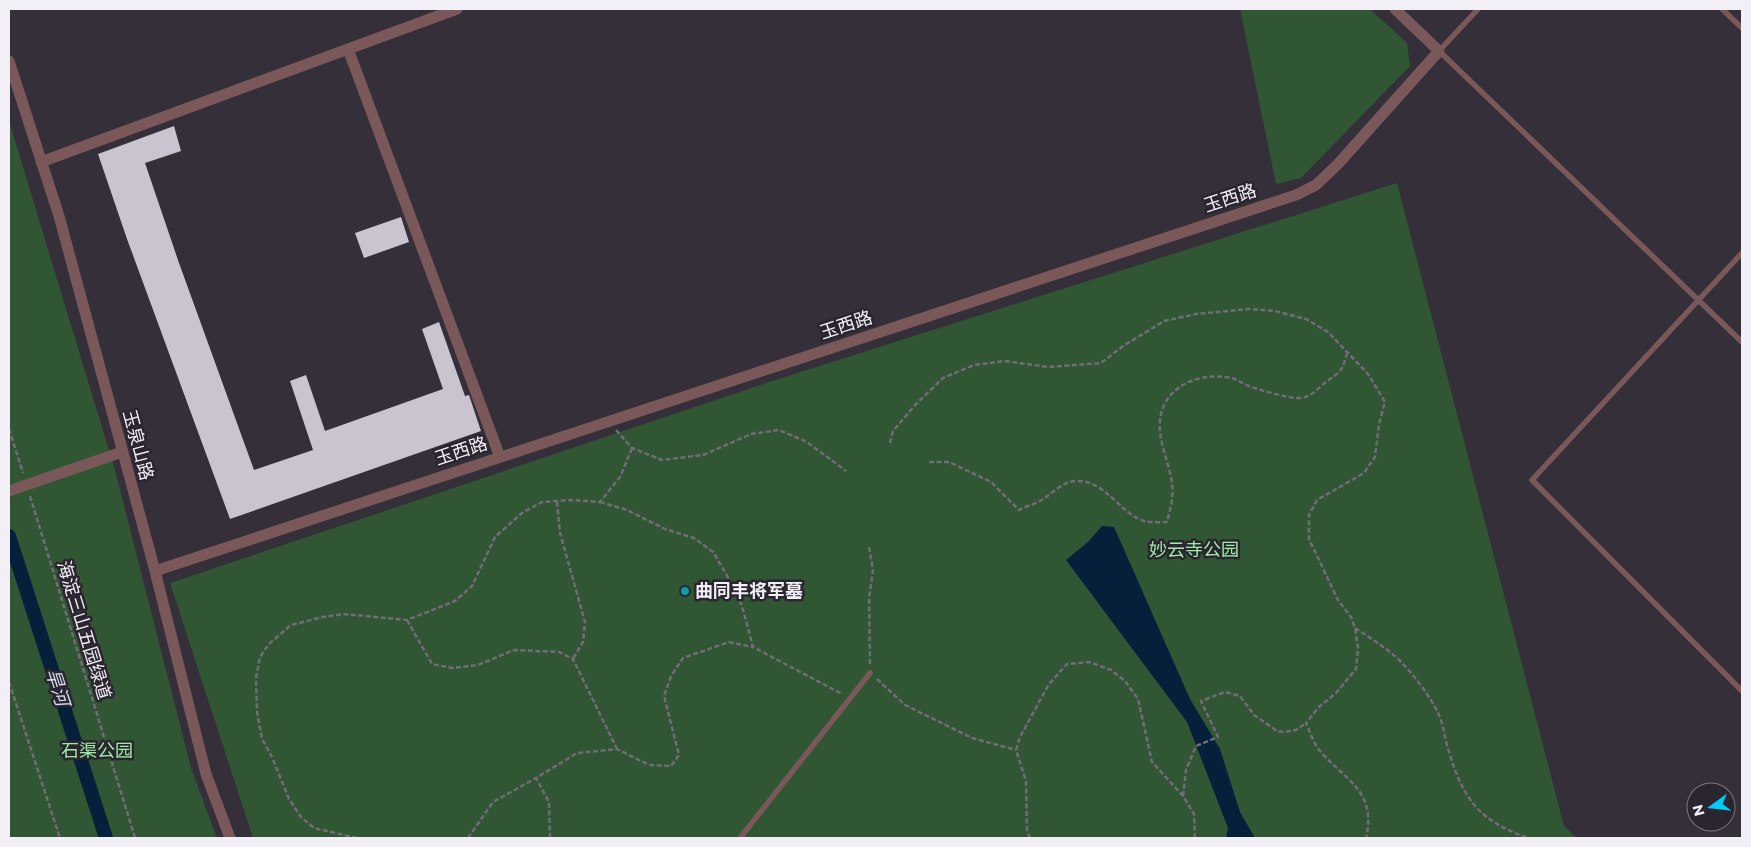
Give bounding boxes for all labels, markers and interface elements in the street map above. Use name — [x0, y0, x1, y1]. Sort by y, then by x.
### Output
street label: 玉西路 — [1201, 179, 1259, 217]
street label: 玉西路 — [817, 306, 875, 344]
street label: 玉泉山路 — [118, 407, 158, 483]
street label: 玉西路 — [432, 432, 490, 470]
park label: 妙云寺公园 — [1149, 539, 1239, 561]
street label: 海淀三山五园绿道 — [52, 558, 116, 702]
place label: 曲同丰将军墓 — [695, 580, 803, 602]
marker: 曲同丰将军墓 — [679, 585, 691, 597]
water label: 旱河 — [41, 666, 76, 713]
park label: 石渠公园 — [61, 740, 133, 762]
north arrow — [1686, 782, 1736, 832]
text: N — [1688, 803, 1709, 818]

